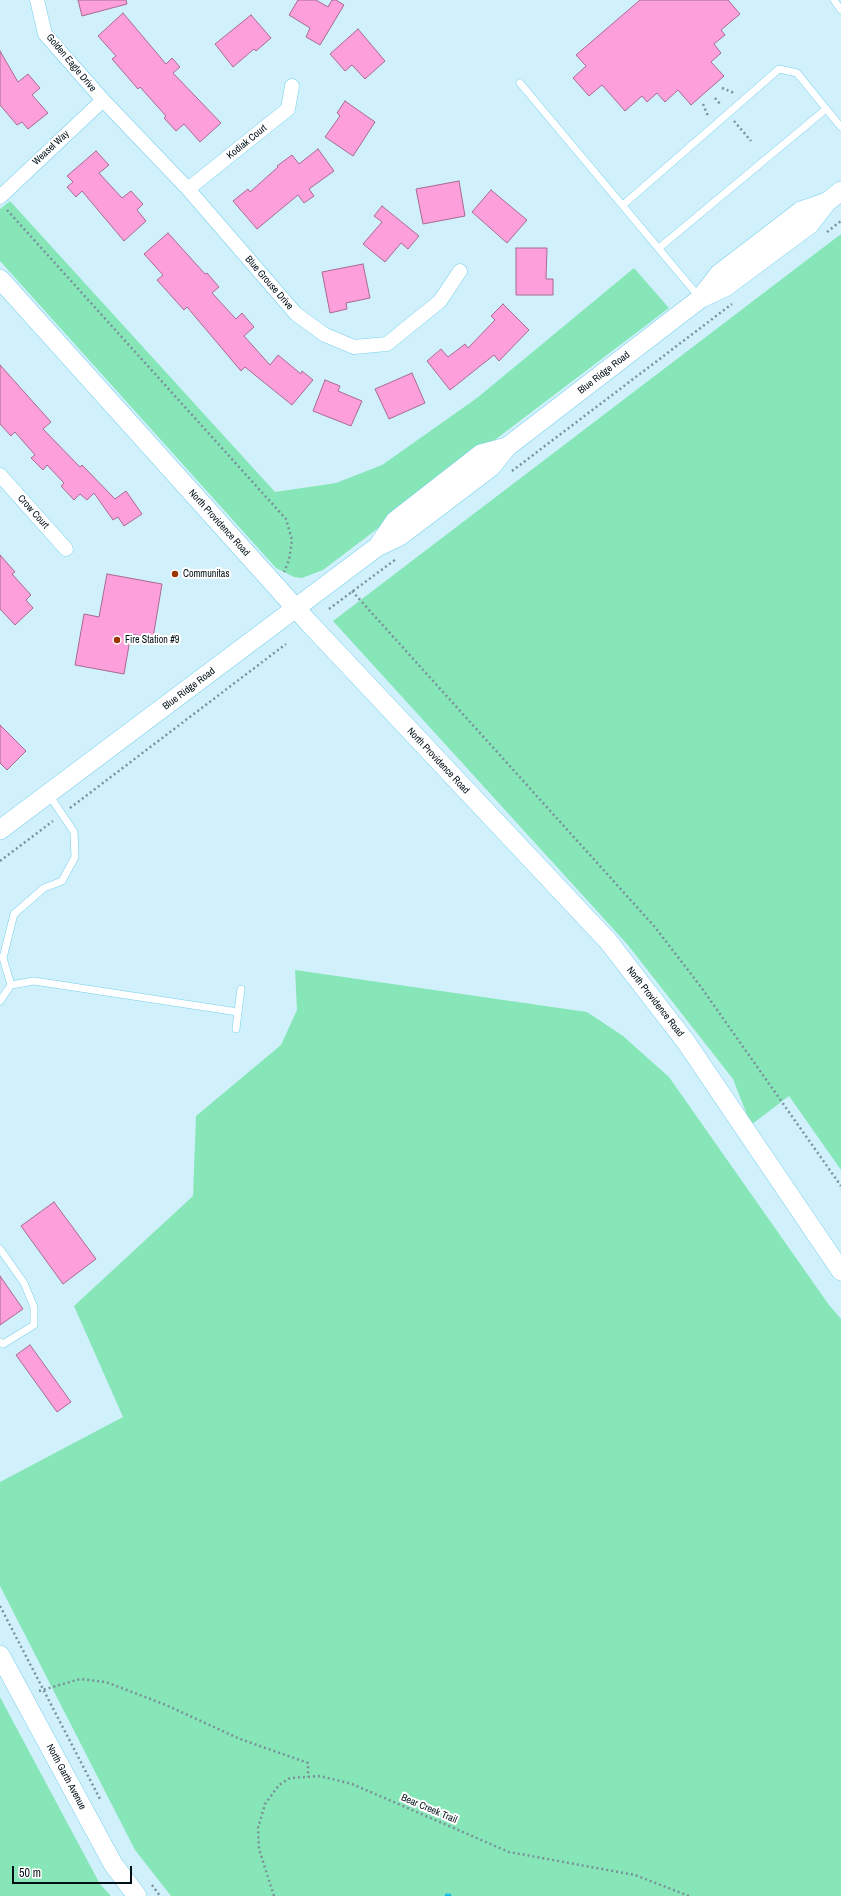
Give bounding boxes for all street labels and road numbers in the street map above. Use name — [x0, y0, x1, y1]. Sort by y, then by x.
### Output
street label: Golden Eagle Drive — [43, 32, 99, 94]
street label: Kodiak Court — [225, 122, 269, 162]
street label: Weasel Way — [30, 128, 72, 168]
street label: Blue Grouse Drive — [242, 254, 296, 312]
street label: Blue Ridge Road — [576, 349, 632, 397]
street label: North Providence Road — [186, 487, 252, 559]
street label: Crow Court — [15, 493, 51, 531]
street label: Blue Ridge Road — [160, 665, 218, 713]
street label: North Providence Road — [404, 726, 472, 796]
street label: North Providence Road — [624, 965, 686, 1039]
street label: North Garth Avenue — [44, 1742, 88, 1812]
street label: Bear Creek Trail — [399, 1792, 459, 1826]

